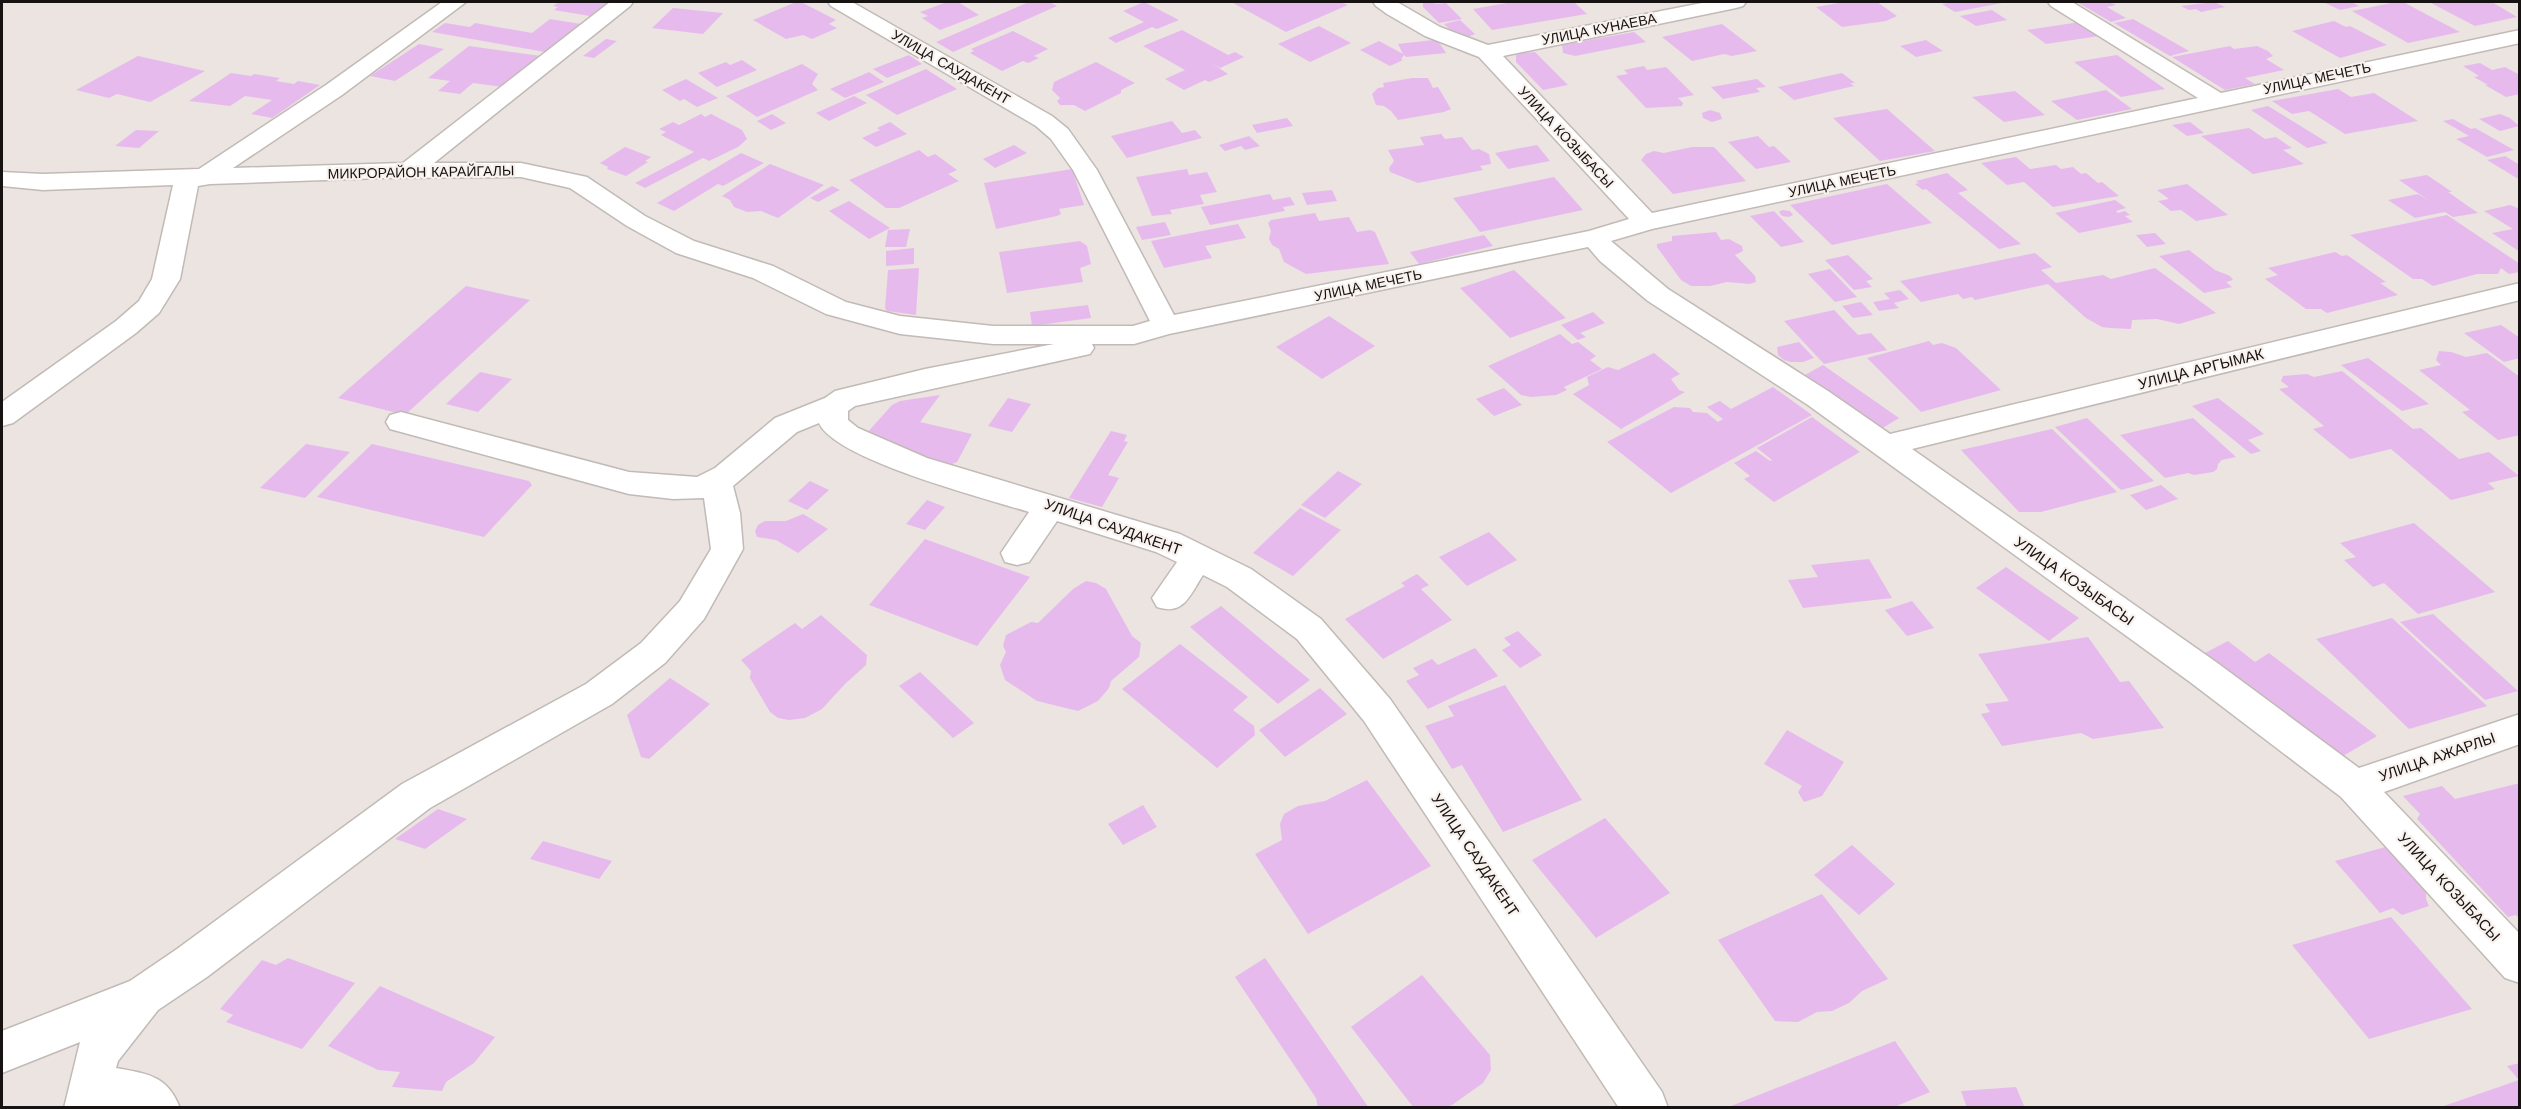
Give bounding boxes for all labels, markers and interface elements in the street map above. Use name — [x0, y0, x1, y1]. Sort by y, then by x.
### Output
street label: УЛИЦА КУНАЕВА — [1540, 10, 1658, 48]
street label: УЛИЦА САУДАКЕНТ — [889, 27, 1013, 108]
street label: УЛИЦА МЕЧЕТЬ — [2262, 59, 2372, 97]
street label: УЛИЦА КОЗЫБАСЫ — [1515, 83, 1617, 191]
street label: МИКРОРАЙОН КАРАЙГАЛЫ — [328, 161, 514, 182]
street label: УЛИЦА МЕЧЕТЬ — [1787, 162, 1897, 200]
street label: УЛИЦА МЕЧЕТЬ — [1313, 266, 1423, 304]
street label: УЛИЦА АРГЫМАК — [2136, 345, 2266, 393]
street label: УЛИЦА САУДАКЕНТ — [1042, 495, 1184, 559]
street label: УЛИЦА КОЗЫБАСЫ — [2011, 533, 2137, 629]
street label: УЛИЦА АЖАРЛЫ — [2376, 729, 2498, 785]
street label: УЛИЦА САУДАКЕНТ — [1427, 790, 1523, 920]
street label: УЛИЦА КОЗЫБАСЫ — [2394, 829, 2504, 945]

